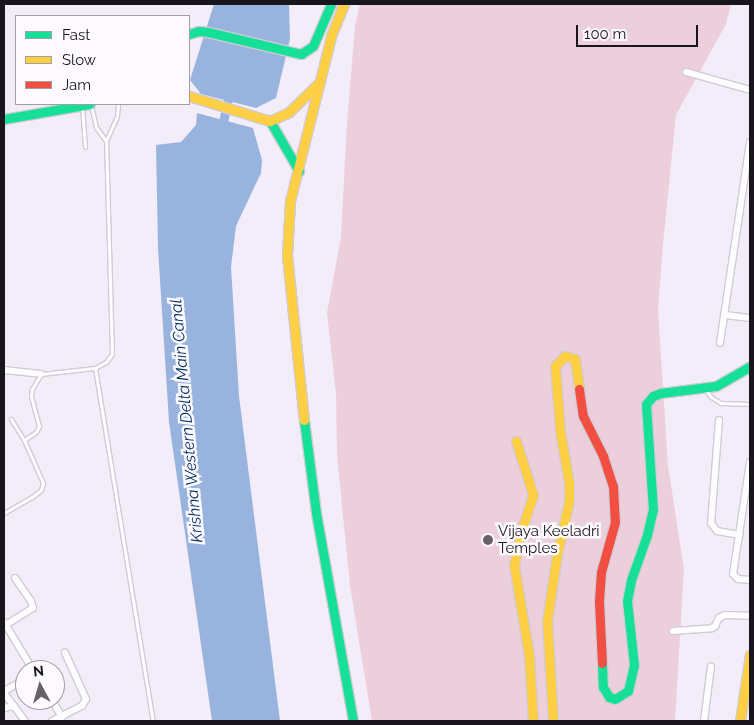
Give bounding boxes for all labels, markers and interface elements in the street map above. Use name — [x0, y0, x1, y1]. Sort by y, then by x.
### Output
legend — [15, 15, 190, 105]
scale bar — [579, 15, 702, 47]
text: 100 m — [584, 25, 626, 43]
text: Fast — [62, 26, 90, 44]
text: Slow — [62, 51, 96, 69]
text: Jam — [62, 76, 91, 94]
water label: Krishna Western Delta Main Canal — [167, 298, 207, 544]
place label: Vijaya Keeladri Temples — [498, 522, 600, 557]
marker: Vijaya Keeladri Temples — [482, 534, 494, 546]
north arrow — [15, 660, 65, 710]
text: N — [32, 663, 45, 680]

